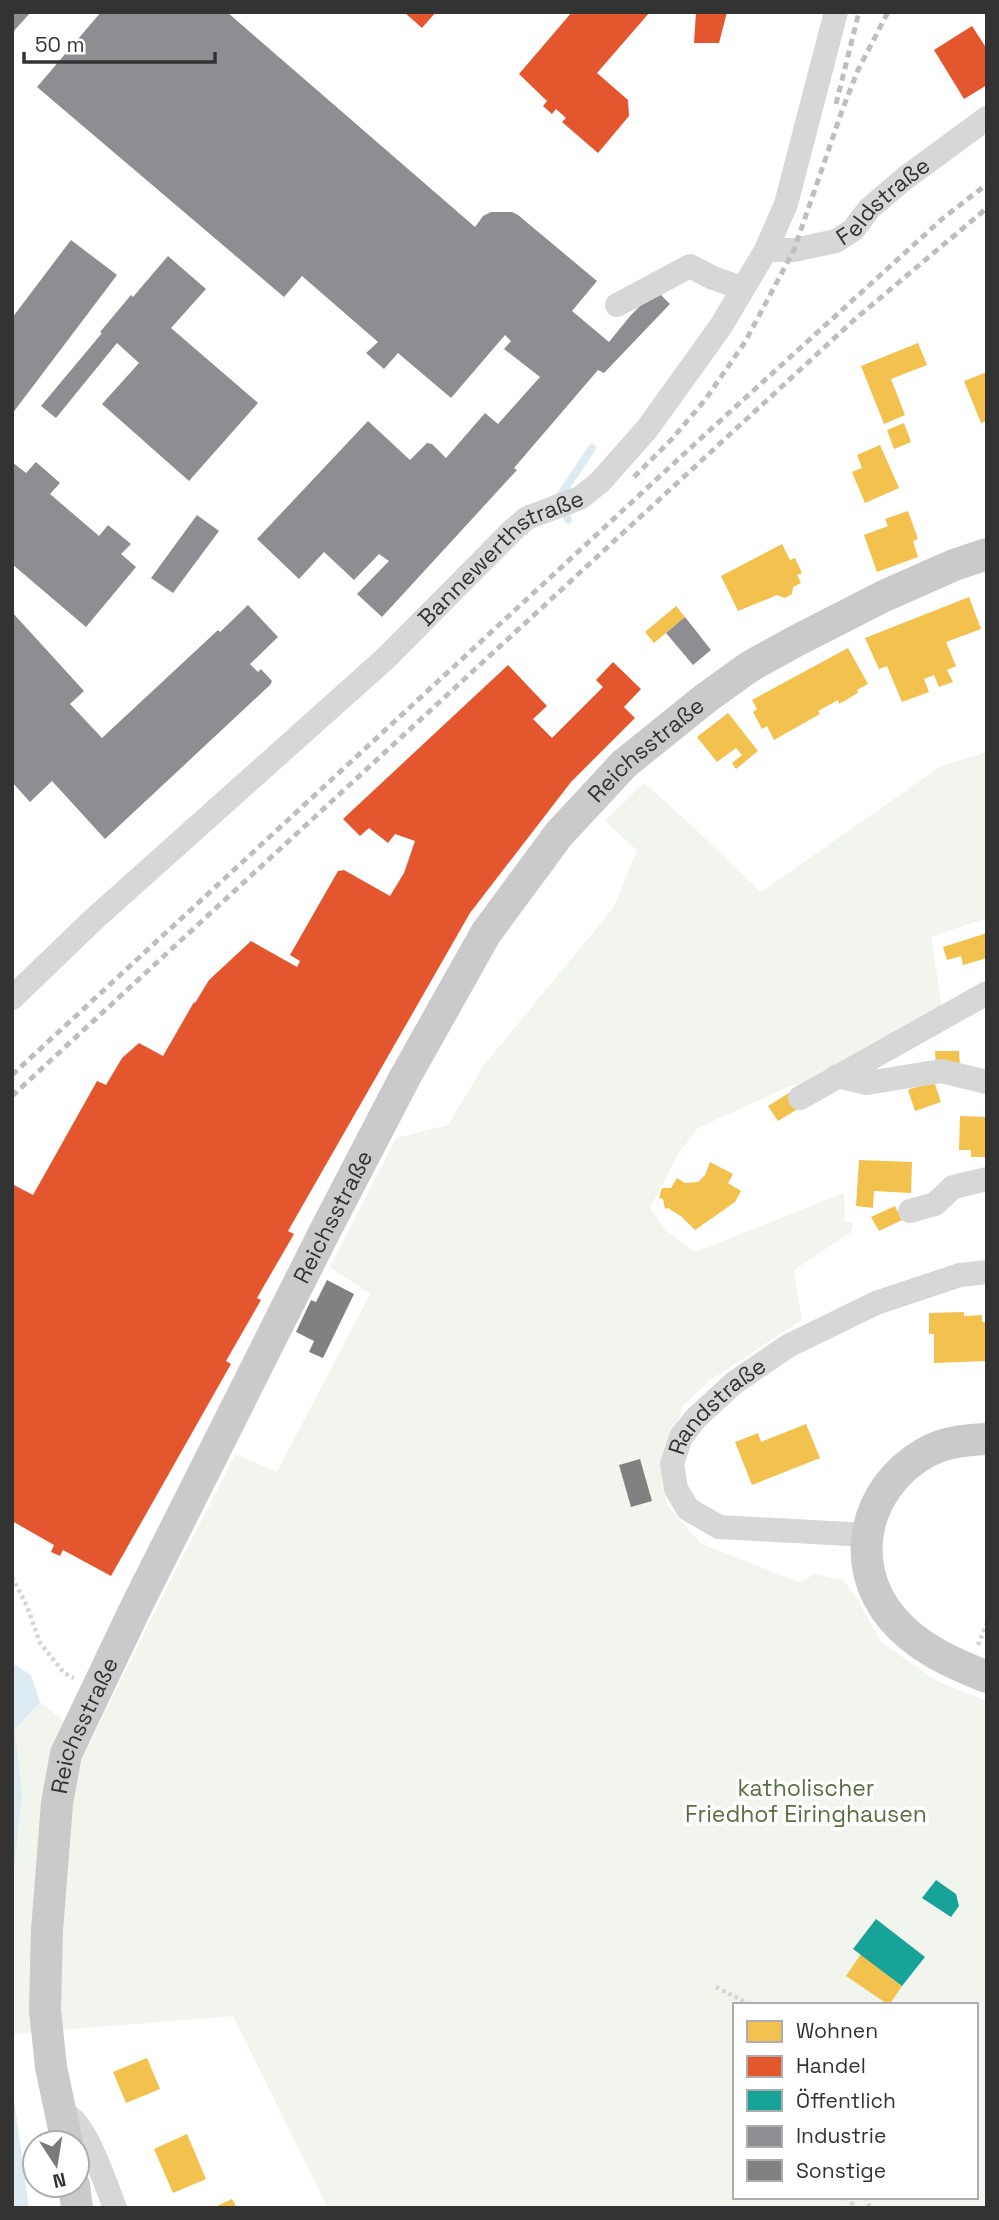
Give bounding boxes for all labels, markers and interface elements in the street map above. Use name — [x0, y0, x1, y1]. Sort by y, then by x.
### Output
scale bar — [24, 21, 215, 65]
text: 50 m — [35, 31, 85, 58]
street label: Feldstraße — [830, 150, 936, 252]
street label: Bannewerthstraße — [411, 483, 588, 632]
street label: Reichsstraße — [581, 690, 710, 809]
street label: Reichsstraße — [286, 1145, 379, 1288]
street label: Randstraße — [661, 1351, 772, 1458]
street label: Reichsstraße — [44, 1652, 125, 1796]
park label: katholischer Friedhof Eiringhausen — [685, 1773, 927, 1829]
legend — [733, 2003, 978, 2199]
text: Wohnen — [796, 2017, 878, 2044]
text: Handel — [796, 2052, 866, 2079]
text: Öffentlich — [796, 2087, 896, 2114]
text: Industrie — [796, 2122, 886, 2149]
north arrow — [21, 2129, 91, 2199]
text: Sonstige — [796, 2157, 886, 2184]
text: N — [51, 2167, 68, 2194]

